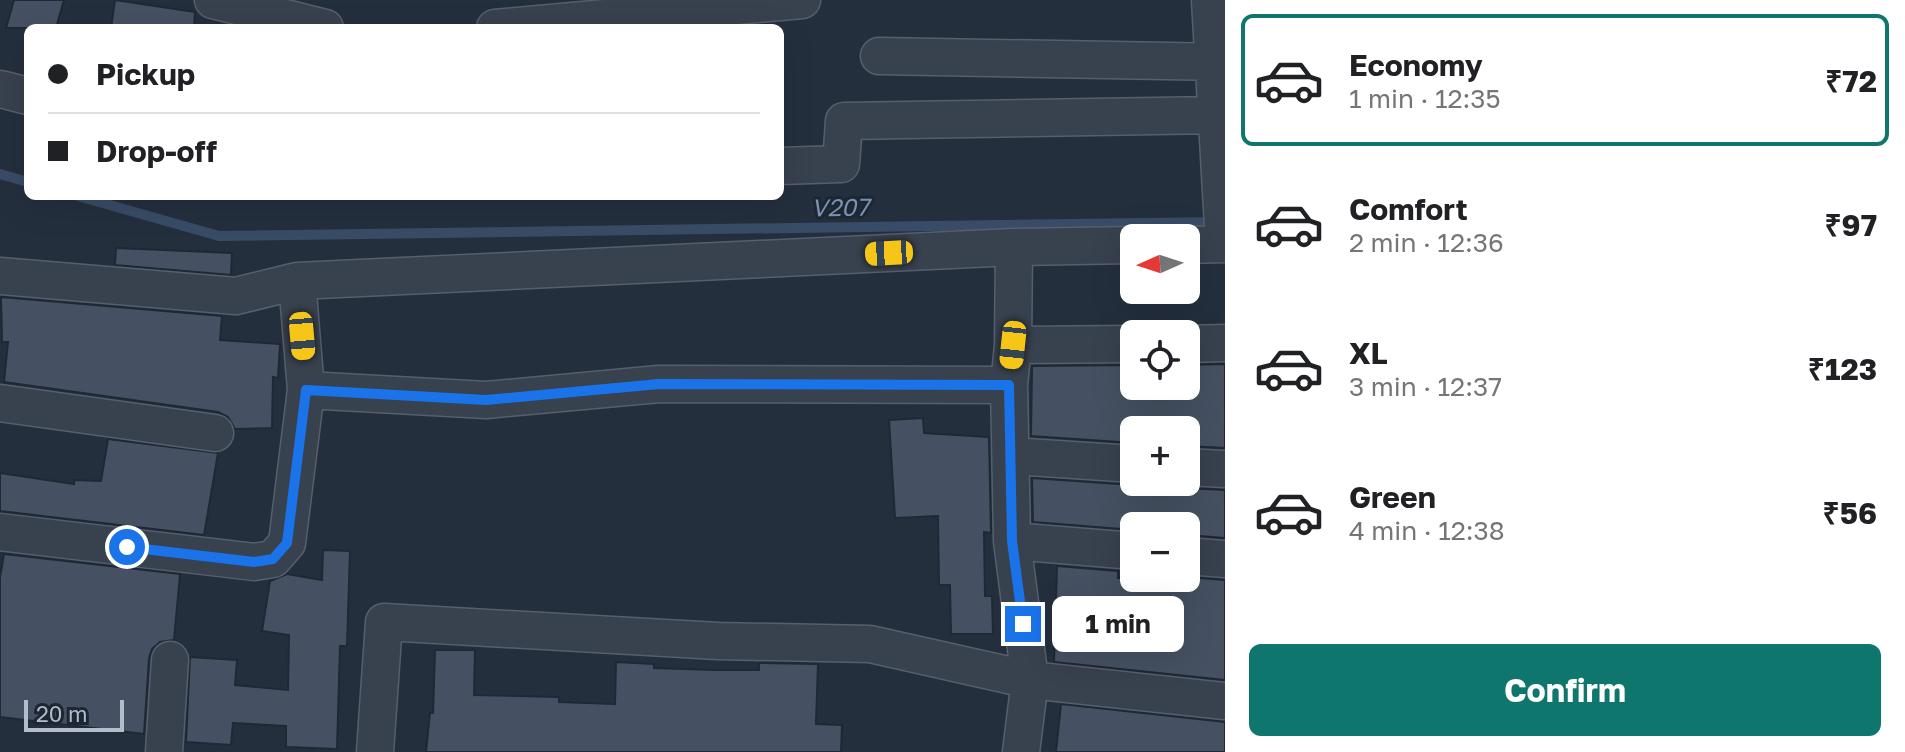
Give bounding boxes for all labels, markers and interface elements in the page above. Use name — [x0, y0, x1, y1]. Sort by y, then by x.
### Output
icon: car — [1253, 44, 1325, 116]
text: Economy — [1349, 47, 1483, 83]
text: Pickup — [96, 56, 195, 92]
text: ₹72 — [1825, 63, 1877, 99]
text: 1 min · 12:35 — [1349, 83, 1501, 114]
text: Drop-off — [96, 133, 217, 169]
icon: car — [1253, 188, 1325, 260]
water label: V207 — [811, 191, 872, 222]
text: Comfort — [1349, 191, 1468, 227]
text: ₹97 — [1824, 207, 1877, 243]
north arrow — [1120, 224, 1200, 304]
map controls — [1120, 224, 1200, 592]
text: 2 min · 12:36 — [1349, 227, 1504, 258]
car — [864, 240, 914, 266]
car — [288, 311, 316, 361]
car — [999, 320, 1027, 370]
button: locate — [1120, 320, 1200, 400]
icon: car — [1253, 332, 1325, 404]
text: XL — [1349, 335, 1388, 371]
text: ₹123 — [1808, 351, 1877, 387]
text: 3 min · 12:37 — [1349, 371, 1502, 402]
button: + — [1120, 416, 1200, 496]
icon: car — [1253, 476, 1325, 548]
text: Green — [1349, 479, 1436, 515]
text: ₹56 — [1822, 495, 1877, 531]
button: − — [1120, 512, 1200, 592]
text: 4 min · 12:38 — [1349, 515, 1505, 546]
route start — [109, 529, 145, 565]
callout: 1 min — [1051, 596, 1183, 652]
route end — [1005, 606, 1041, 642]
text: 1 min — [1085, 608, 1151, 639]
button: Confirm — [1249, 644, 1881, 736]
scale bar — [24, 696, 124, 732]
text: 20 m — [36, 700, 87, 727]

